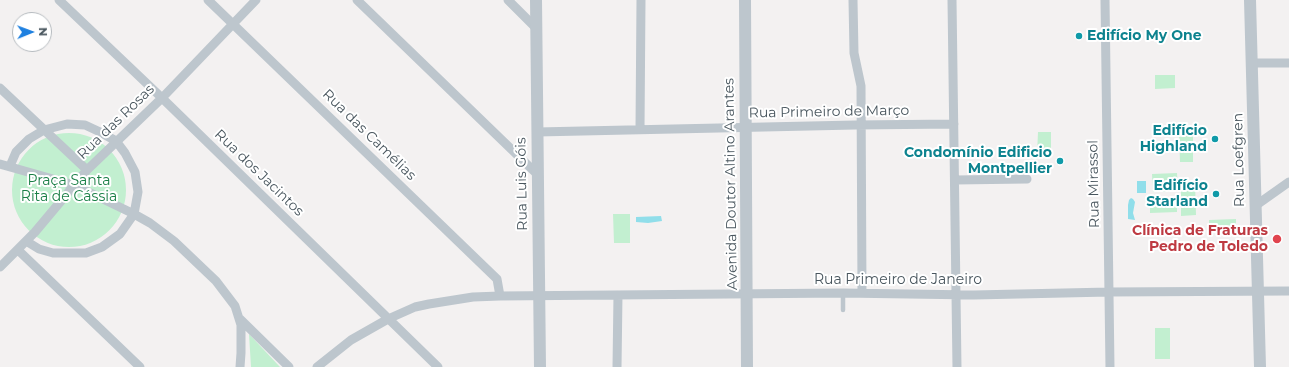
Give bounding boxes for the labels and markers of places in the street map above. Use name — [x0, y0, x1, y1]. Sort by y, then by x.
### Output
place label: Edifício My One — [1087, 28, 1202, 44]
marker: Edifício My One — [1074, 31, 1084, 41]
place label: Edifício Highland — [1140, 123, 1207, 156]
marker: Edifício Highland — [1210, 134, 1220, 144]
place label: Condomínio Edificio Montpellier — [904, 145, 1052, 178]
marker: Condomínio Edificio Montpellier — [1055, 156, 1065, 166]
place label: Edifício Starland — [1146, 178, 1208, 210]
marker: Edifício Starland — [1211, 189, 1221, 199]
place label: Clínica de Fraturas Pedro de Toledo — [1132, 223, 1268, 256]
marker: Clínica de Fraturas Pedro de Toledo — [1271, 233, 1283, 245]

